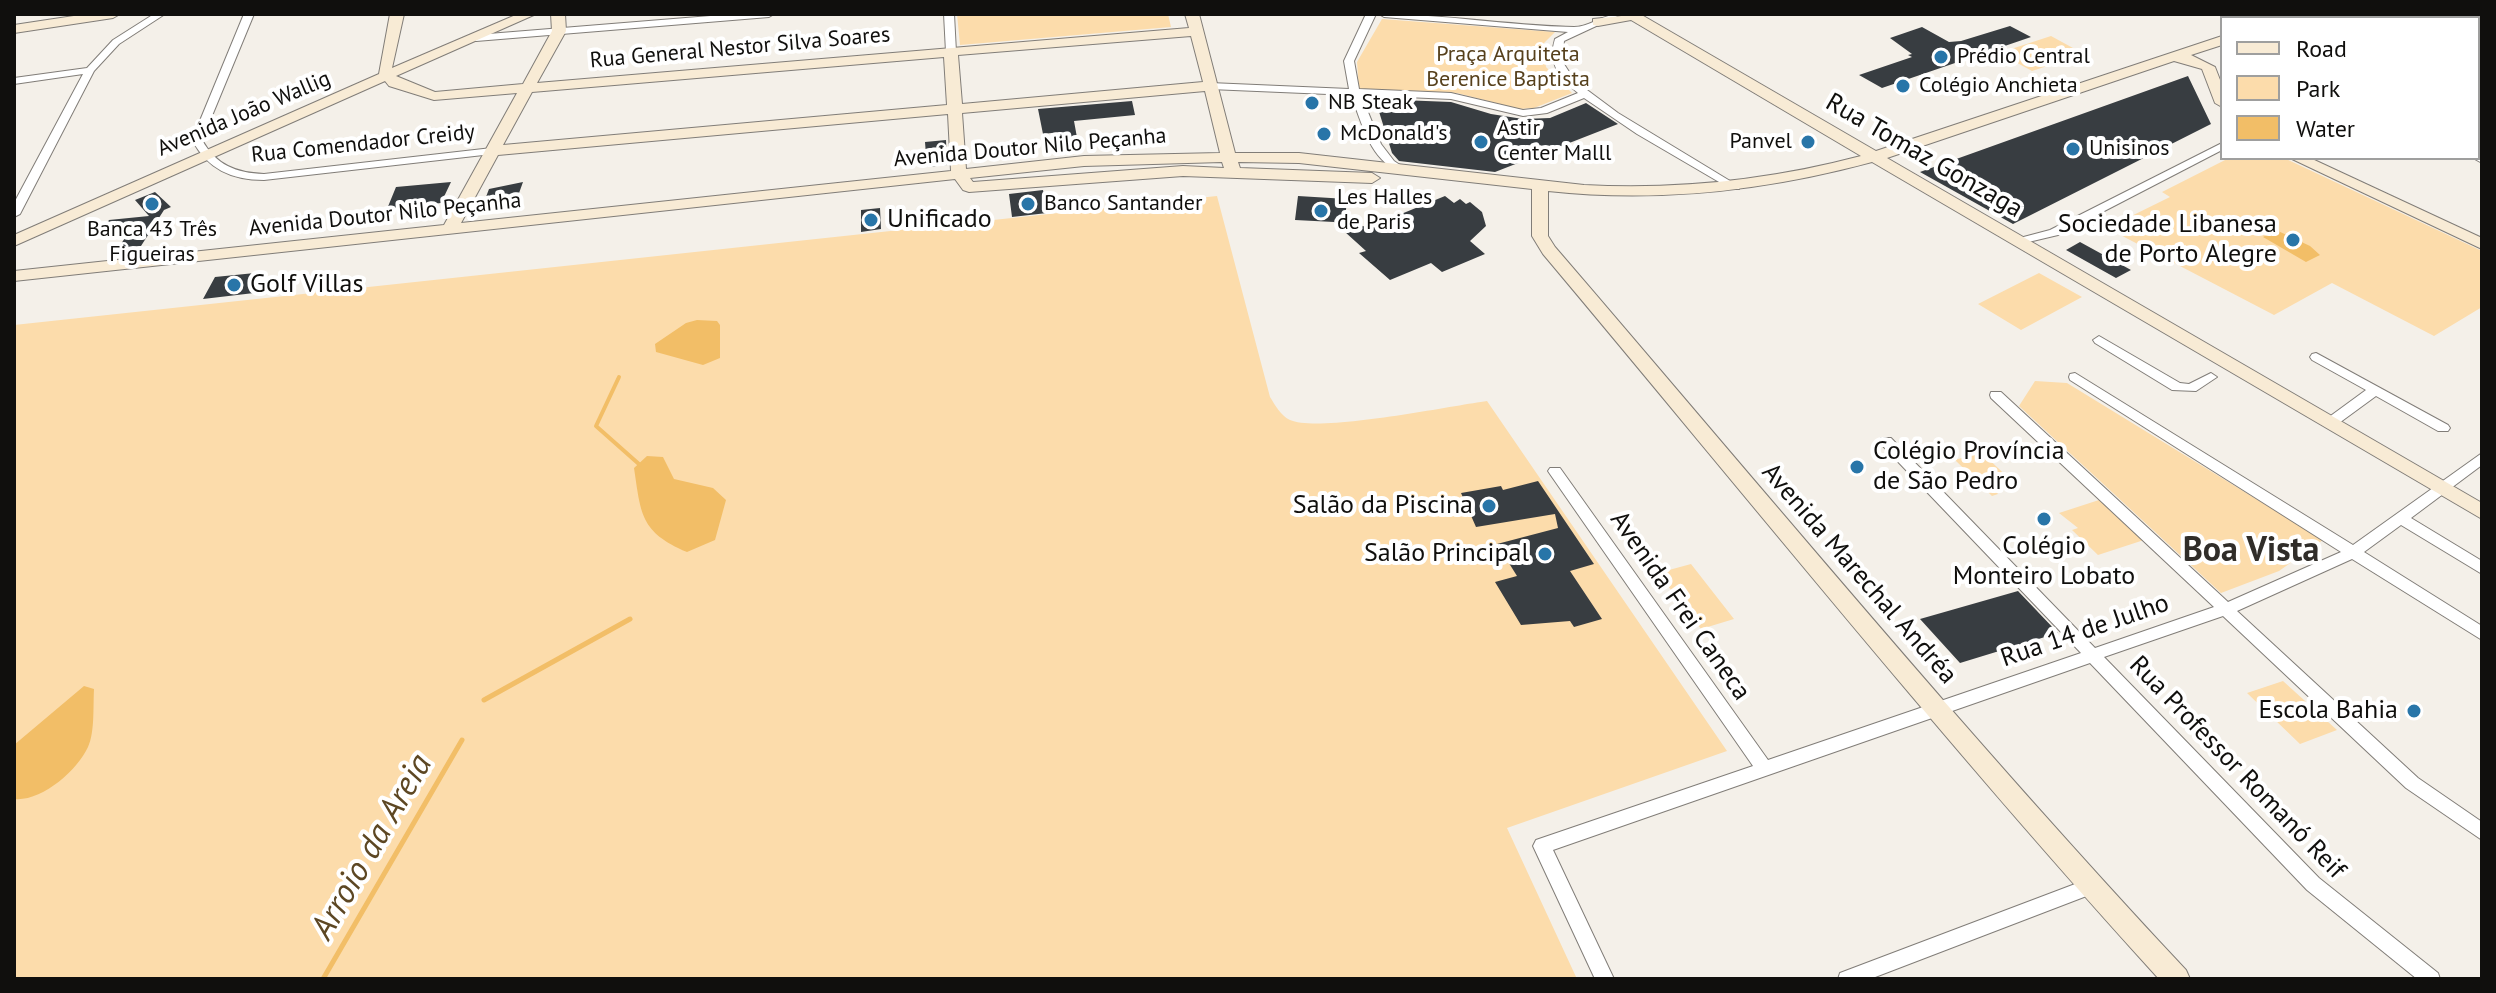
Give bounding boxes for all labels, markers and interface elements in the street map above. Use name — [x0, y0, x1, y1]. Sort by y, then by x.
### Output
legend — [2220, 16, 2480, 160]
street label: Rua General Nestor Silva Soares — [589, 22, 891, 74]
text: Road — [2296, 33, 2347, 64]
park label: Praça Arquiteta Berenice Baptista — [1426, 42, 1590, 94]
place label: Prédio Central — [1957, 44, 2090, 70]
marker: Prédio Central — [1932, 48, 1950, 66]
street label: Avenida João Wallig — [153, 66, 335, 162]
place label: Colégio Anchieta — [1919, 73, 2078, 99]
text: Park — [2296, 73, 2340, 104]
marker: Colégio Anchieta — [1894, 77, 1912, 95]
street label: Rua Tomaz Gonzaga — [1820, 87, 2028, 225]
place label: NB Steak — [1328, 90, 1413, 116]
marker: NB Steak — [1303, 94, 1321, 112]
text: Water — [2296, 113, 2355, 144]
place label: Astir Center Malll — [1497, 116, 1611, 168]
street label: Rua Comendador Creidy — [250, 119, 476, 169]
place label: McDonald's — [1340, 121, 1447, 147]
street label: Avenida Doutor Nilo Peçanha — [893, 123, 1167, 173]
marker: McDonald's — [1315, 125, 1333, 143]
place label: Panvel — [1730, 129, 1792, 155]
marker: Astir Center Malll — [1472, 133, 1490, 151]
marker: Panvel — [1799, 133, 1817, 151]
place label: Unisinos — [2089, 136, 2170, 162]
marker: Unisinos — [2064, 140, 2082, 158]
place label: Les Halles de Paris — [1337, 185, 1432, 236]
street label: Avenida Doutor Nilo Peçanha — [248, 188, 522, 242]
place label: Banco Santander — [1044, 191, 1202, 217]
marker: Banca 43 Três Figueiras — [143, 195, 161, 213]
marker: Banco Santander — [1019, 195, 1037, 213]
marker: Les Halles de Paris — [1312, 202, 1330, 220]
place label: Unificado — [887, 204, 992, 236]
place label: Sociedade Libanesa de Porto Alegre — [2058, 209, 2277, 270]
marker: Unificado — [862, 211, 880, 229]
place label: Banca 43 Três Figueiras — [87, 217, 217, 268]
marker: Sociedade Libanesa de Porto Alegre — [2284, 231, 2302, 249]
place label: Golf Villas — [250, 269, 363, 301]
marker: Golf Villas — [225, 276, 243, 294]
place label: Colégio Província de São Pedro — [1873, 436, 2065, 498]
street label: Avenida Marechal Andréa — [1755, 457, 1963, 691]
marker: Colégio Província de São Pedro — [1848, 458, 1866, 476]
place label: Salão da Piscina — [1293, 490, 1473, 522]
marker: Salão da Piscina — [1480, 497, 1498, 515]
street label: Avenida Frei Caneca — [1603, 506, 1757, 706]
marker: Colégio Monteiro Lobato — [2035, 510, 2053, 528]
place label: Colégio Monteiro Lobato — [1953, 531, 2135, 592]
district label: Boa Vista — [2183, 531, 2319, 571]
place label: Salão Principal — [1364, 538, 1529, 570]
marker: Salão Principal — [1536, 545, 1554, 563]
street label: Rua 14 de Julho — [1997, 588, 2173, 674]
street label: Rua Professor Romanó Reif — [2122, 650, 2352, 886]
place label: Escola Bahia — [2258, 695, 2398, 727]
marker: Escola Bahia — [2405, 702, 2423, 720]
water label: Arroio da Areia — [303, 747, 441, 947]

